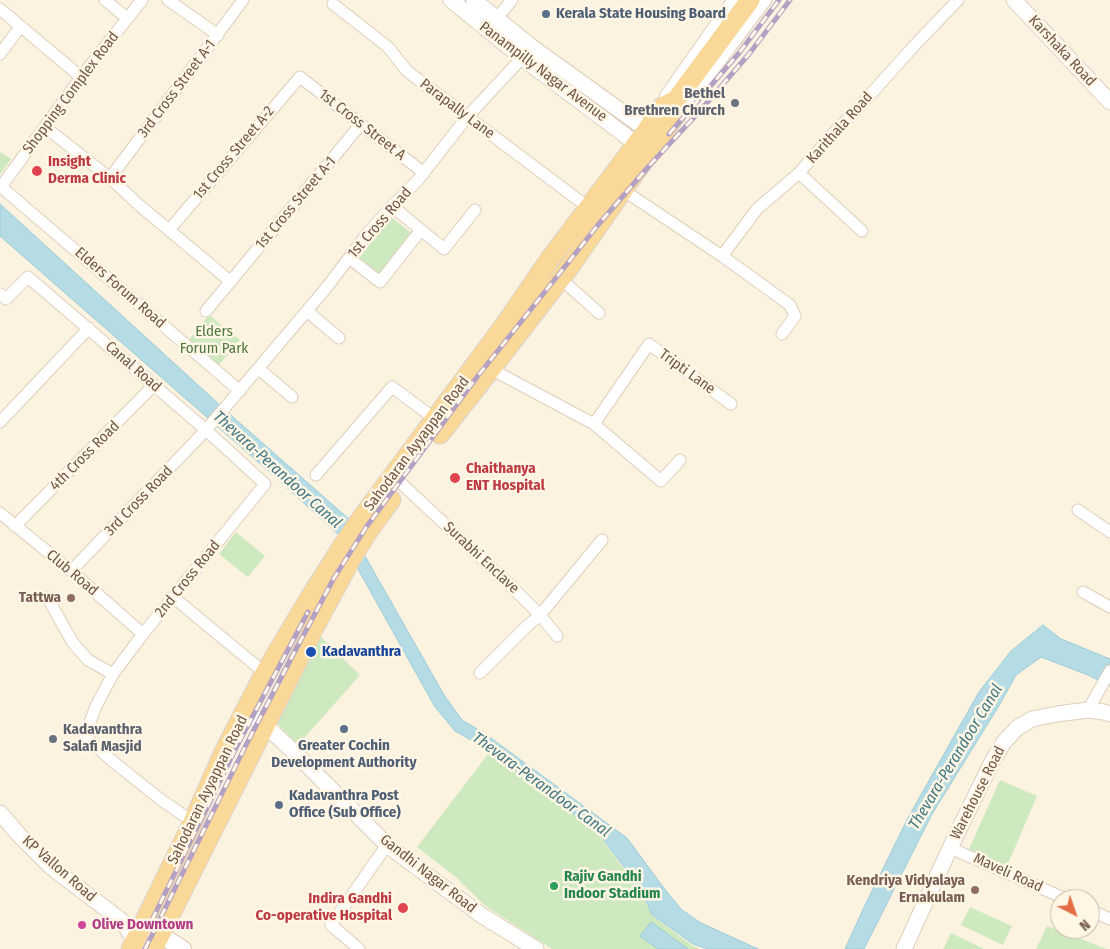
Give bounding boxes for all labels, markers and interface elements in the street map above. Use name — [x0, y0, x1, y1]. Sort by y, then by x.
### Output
place label: Kerala State Housing Board — [556, 5, 726, 23]
marker: Kerala State Housing Board — [540, 8, 552, 20]
street label: Karshaka Road — [1025, 12, 1099, 90]
street label: Panampilly Nagar Avenue — [476, 18, 610, 126]
street label: Shopping Complex Road — [19, 28, 123, 158]
street label: 3rd Cross Street A-1 — [134, 36, 220, 142]
street label: Parapally Lane — [416, 75, 498, 143]
place label: Bethel Brethren Church — [624, 85, 725, 120]
street label: 1st Cross Street A — [315, 86, 409, 164]
street label: Karithala Road — [803, 89, 877, 167]
marker: Bethel Brethren Church — [729, 97, 741, 109]
street label: 1st Cross Street A-2 — [190, 103, 278, 203]
place label: Insight Derma Clinic — [48, 153, 126, 188]
street label: 1st Cross Street A-1 — [252, 153, 340, 253]
marker: Insight Derma Clinic — [30, 164, 44, 178]
street label: 1st Cross Road — [344, 184, 416, 262]
street label: Elders Forum Road — [71, 244, 169, 332]
park label: Elders Forum Park — [180, 323, 248, 358]
street label: Canal Road — [101, 338, 165, 396]
street label: Tripti Lane — [655, 346, 719, 398]
street label: Sahodaran Ayyappan Road — [361, 373, 473, 515]
water label: Thevara-Perandoor Canal — [209, 407, 345, 533]
street label: 4th Cross Road — [46, 417, 124, 495]
place label: Chaithanya ENT Hospital — [466, 460, 545, 495]
street label: 3rd Cross Road — [101, 462, 177, 540]
marker: Chaithanya ENT Hospital — [448, 471, 462, 485]
street label: Surabhi Enclave — [439, 518, 523, 598]
street label: 2nd Cross Road — [152, 537, 224, 621]
street label: Club Road — [43, 546, 101, 600]
place label: Tattwa — [19, 589, 61, 607]
marker: Tattwa — [65, 592, 77, 604]
place label: Kadavanthra — [322, 643, 401, 661]
marker: Kadavanthra — [304, 645, 318, 659]
water label: Thevara-Perandoor Canal — [905, 681, 1007, 833]
street label: Sahodaran Ayyappan Road — [164, 713, 252, 867]
place label: Kadavanthra Salafi Masjid — [63, 721, 142, 756]
marker: Greater Cochin Development Authority — [338, 723, 350, 735]
water label: Thevara-Perandoor Canal — [468, 728, 614, 842]
marker: Kadavanthra Salafi Masjid — [47, 733, 59, 745]
place label: Greater Cochin Development Authority — [271, 737, 417, 772]
street label: Warehouse Road — [947, 743, 1009, 843]
place label: Kadavanthra Post Office (Sub Office) — [289, 787, 401, 822]
marker: Kadavanthra Post Office (Sub Office) — [273, 799, 285, 811]
street label: Gandhi Nagar Road — [376, 831, 480, 917]
street label: KP Vallon Road — [18, 832, 100, 906]
street label: Maveli Road — [970, 850, 1046, 896]
place label: Rajiv Gandhi Indoor Stadium — [564, 868, 660, 903]
place label: Kendriya Vidyalaya Ernakulam — [846, 872, 965, 907]
marker: Rajiv Gandhi Indoor Stadium — [548, 880, 560, 892]
marker: Kendriya Vidyalaya Ernakulam — [969, 884, 981, 896]
north arrow — [1050, 889, 1100, 939]
place label: Indira Gandhi Co-operative Hospital — [256, 890, 392, 925]
marker: Indira Gandhi Co-operative Hospital — [396, 901, 410, 915]
place label: Olive Downtown — [92, 916, 193, 934]
text: N — [1076, 916, 1093, 934]
marker: Olive Downtown — [76, 919, 88, 931]

